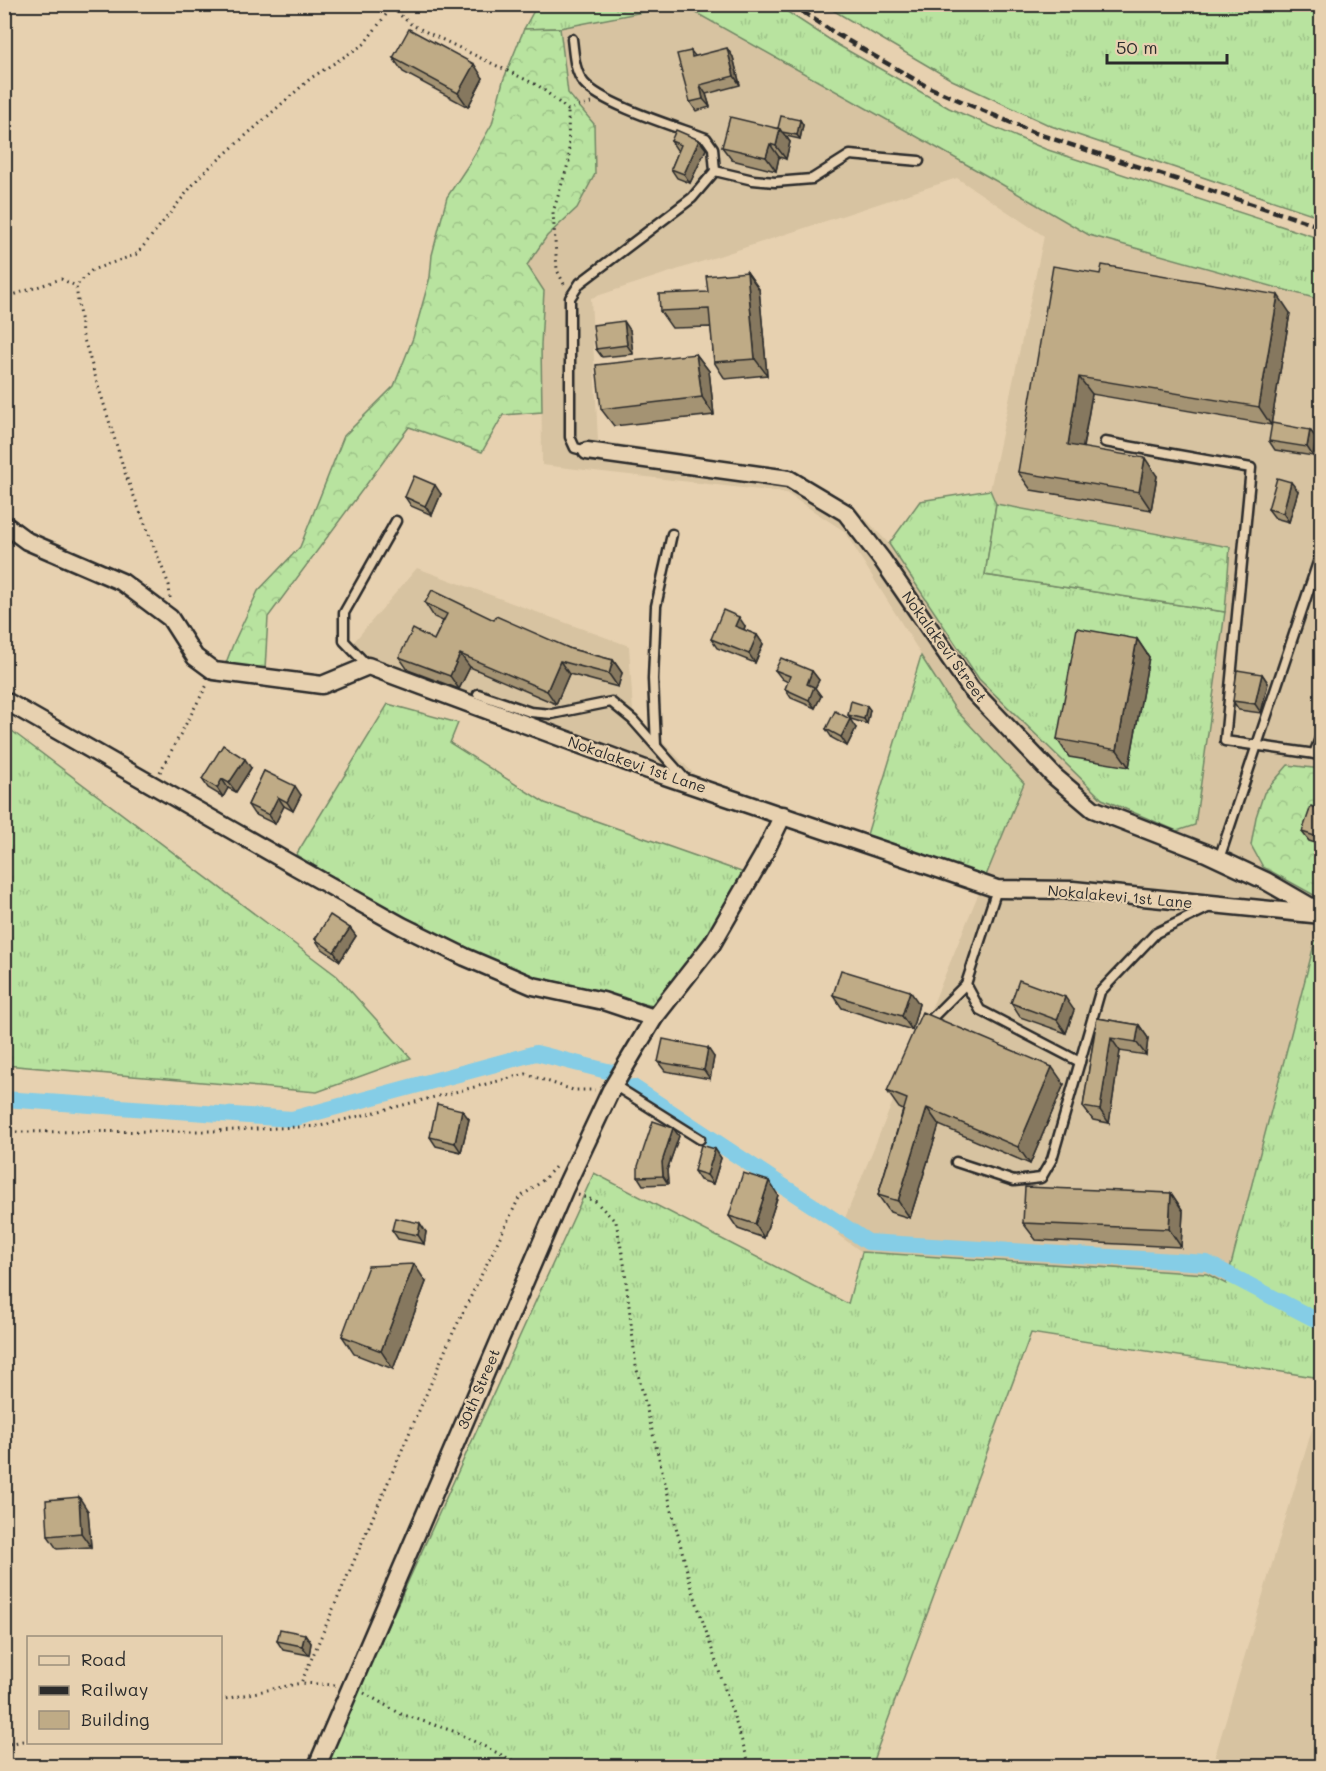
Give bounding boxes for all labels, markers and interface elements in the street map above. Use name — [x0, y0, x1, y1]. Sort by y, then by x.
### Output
scale bar — [1107, 27, 1227, 65]
text: 50 m — [1116, 35, 1158, 59]
street label: Nokalakevi Street — [898, 587, 992, 706]
street label: Nokalakevi 1st Lane — [565, 731, 709, 797]
street label: Nokalakevi 1st Lane — [1047, 880, 1193, 912]
street label: 30th Street — [452, 1345, 504, 1432]
legend — [27, 1636, 222, 1744]
text: Road — [81, 1647, 126, 1671]
text: Railway — [81, 1677, 148, 1701]
text: Building — [81, 1707, 149, 1731]

